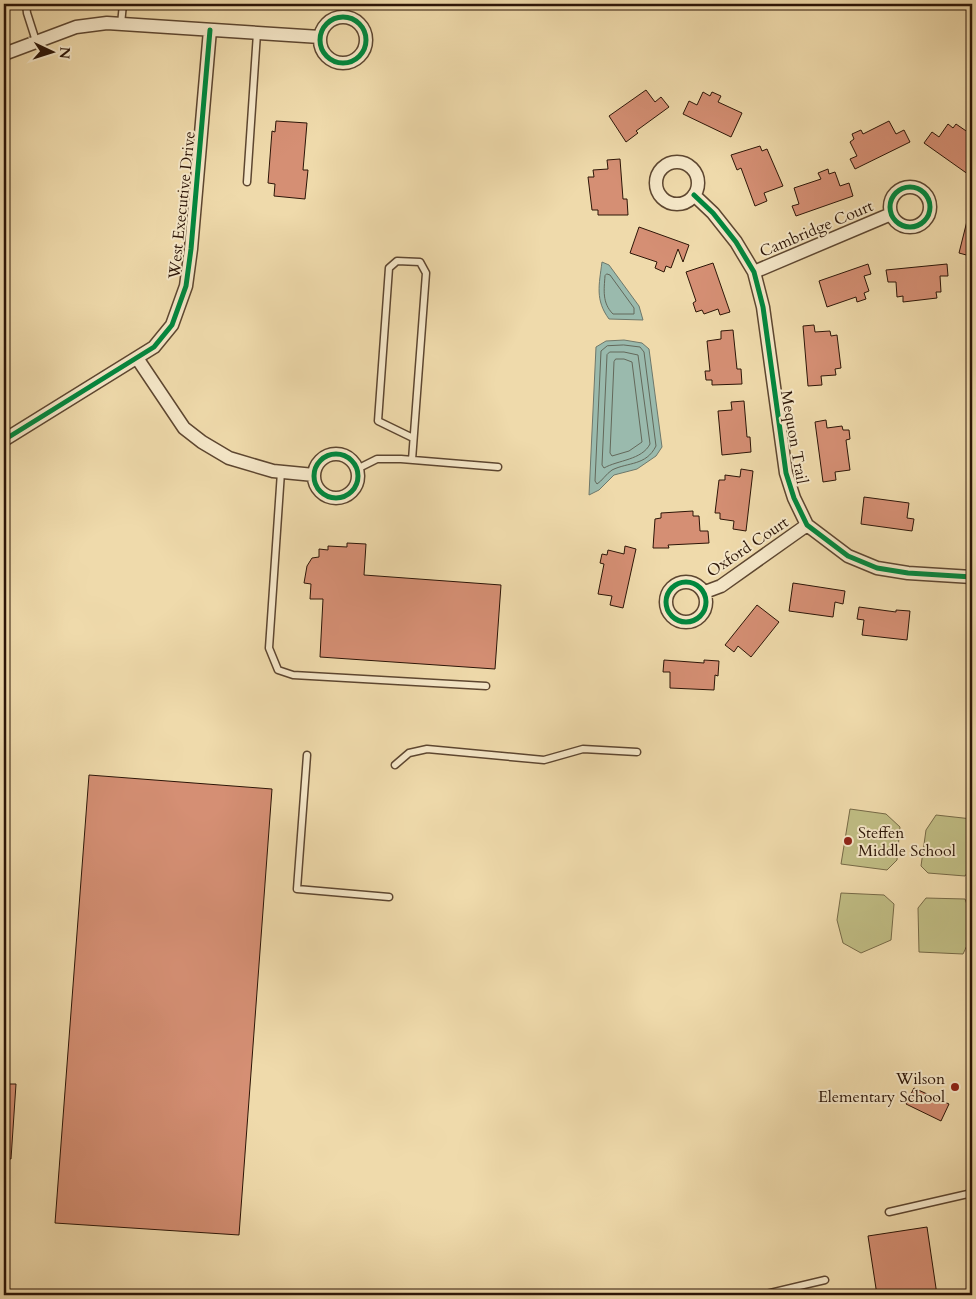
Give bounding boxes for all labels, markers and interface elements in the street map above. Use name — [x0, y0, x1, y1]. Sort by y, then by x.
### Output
north arrow — [28, 28, 78, 78]
text: N — [55, 46, 74, 60]
street label: West Executive Drive — [163, 130, 201, 281]
street label: Cambridge Court — [756, 195, 876, 263]
street label: Mequon Trail — [775, 389, 813, 486]
street label: Oxford Court — [702, 511, 793, 582]
place label: Steffen Middle School — [858, 822, 956, 862]
marker: Steffen Middle School — [842, 835, 854, 847]
place label: Wilson Elementary School — [818, 1068, 945, 1108]
marker: Wilson Elementary School — [949, 1081, 961, 1093]

